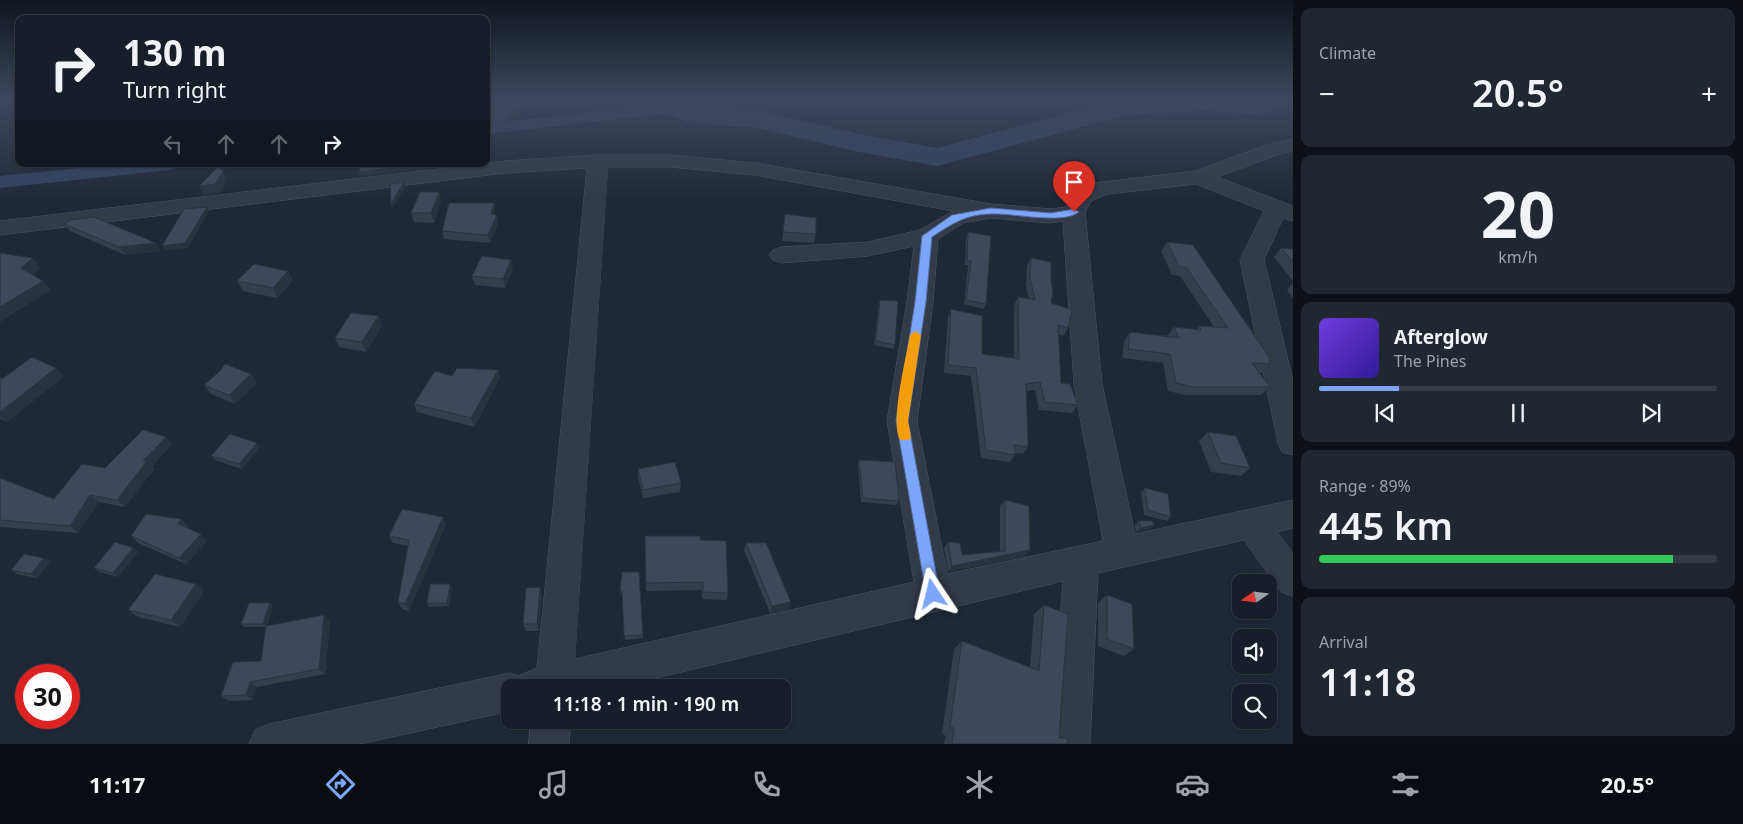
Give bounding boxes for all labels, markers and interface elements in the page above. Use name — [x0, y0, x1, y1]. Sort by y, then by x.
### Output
text: 130 m — [123, 29, 226, 76]
icon: right — [40, 35, 105, 100]
text: Climate — [1319, 42, 1376, 64]
text: 20.5° — [1472, 66, 1564, 118]
text: Turn right — [123, 74, 226, 104]
text: − — [1319, 74, 1335, 112]
text: + — [1701, 74, 1717, 112]
icon: left — [159, 130, 187, 158]
icon: ahead — [212, 130, 240, 158]
icon: ahead — [265, 130, 293, 158]
icon: right — [318, 130, 346, 158]
pin — [1053, 161, 1095, 212]
icon: arrive — [1060, 168, 1088, 196]
text: 20 — [1481, 169, 1555, 257]
text: km/h — [1498, 246, 1538, 268]
text: Afterglow — [1394, 324, 1488, 350]
text: The Pines — [1394, 350, 1466, 372]
icon: previous — [1371, 399, 1399, 427]
icon: pause — [1504, 399, 1532, 427]
icon: next — [1637, 399, 1665, 427]
text: Range · 89% — [1319, 475, 1411, 497]
text: 445 km — [1319, 499, 1453, 551]
position arrow — [906, 567, 958, 619]
north arrow — [1232, 574, 1278, 619]
map controls — [1232, 574, 1277, 729]
button: sound — [1232, 629, 1277, 674]
text: Arrival — [1319, 631, 1368, 653]
text: 11:18 — [1319, 655, 1416, 707]
speed limit sign: 30 — [15, 664, 80, 729]
button: search — [1232, 684, 1277, 729]
text: 11:18 · 1 min · 190 m — [553, 691, 739, 717]
icon: directions — [323, 767, 358, 802]
icon: music — [536, 767, 571, 802]
icon: phone — [749, 767, 784, 802]
icon: climate — [962, 767, 997, 802]
icon: car — [1175, 767, 1210, 802]
icon: filters — [1388, 767, 1423, 802]
text: 11:17 — [89, 769, 145, 799]
text: 20.5° — [1601, 769, 1654, 799]

